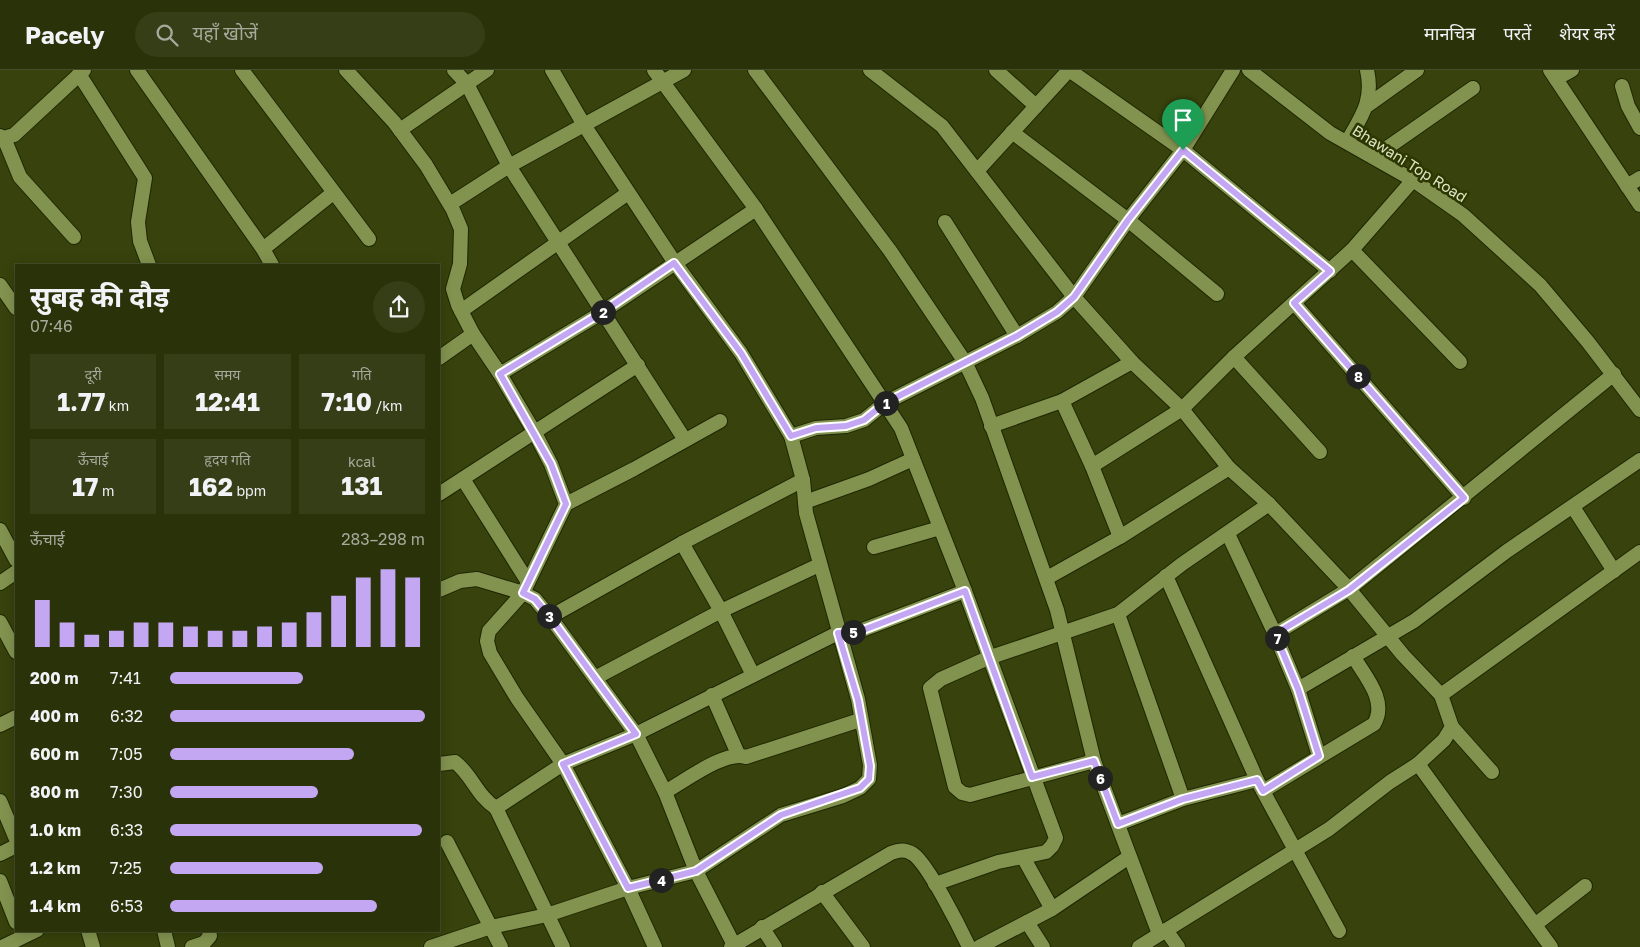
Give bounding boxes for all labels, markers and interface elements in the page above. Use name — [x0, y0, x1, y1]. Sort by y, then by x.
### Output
search box — [135, 12, 485, 57]
text: Pacely — [25, 20, 105, 49]
icon: search — [153, 21, 181, 49]
text: यहाँ खोजें — [193, 21, 258, 44]
text: मानचित्र — [1424, 22, 1475, 44]
text: परतें — [1503, 22, 1531, 44]
text: शेयर करें — [1559, 22, 1615, 44]
pin — [1162, 99, 1204, 150]
icon: arrive — [1169, 106, 1197, 134]
street label: Bhawani Top Road — [1349, 120, 1471, 206]
text: सुबह की दौड़ — [30, 280, 169, 313]
button: share — [373, 281, 425, 333]
pin: 2 — [590, 300, 616, 324]
text: 2 — [599, 304, 608, 321]
text: 07:46 — [30, 316, 73, 336]
pin: 8 — [1346, 364, 1370, 388]
text: दूरी — [85, 366, 102, 383]
text: समय — [215, 366, 240, 383]
text: गति — [352, 366, 372, 383]
text: 8 — [1354, 368, 1363, 385]
text: 1.77 — [57, 386, 105, 417]
text: 12:41 — [195, 386, 260, 417]
text: 7:10 — [321, 386, 372, 417]
pin: 1 — [874, 390, 898, 416]
text: 1 — [883, 395, 890, 412]
text: km — [105, 397, 129, 414]
text: /km — [372, 397, 402, 414]
text: ऊँचाई — [78, 451, 108, 468]
text: हृदय गति — [204, 451, 251, 468]
text: kcal — [348, 453, 376, 470]
text: 131 — [341, 470, 382, 501]
text: 17 — [72, 471, 98, 502]
text: 162 — [189, 471, 233, 502]
text: m — [98, 482, 114, 499]
text: bpm — [233, 482, 266, 499]
text: ऊँचाई — [30, 529, 65, 549]
text: 283–298 m — [341, 529, 425, 549]
pin: 3 — [536, 604, 562, 628]
text: 3 — [545, 608, 554, 625]
pin: 5 — [840, 620, 866, 644]
text: 5 — [849, 624, 858, 641]
pin: 7 — [1264, 626, 1290, 650]
text: 7 — [1274, 630, 1281, 647]
text: 200 m — [30, 668, 79, 688]
text: 7:41 — [110, 668, 141, 688]
text: 400 m — [30, 706, 79, 726]
text: 6:32 — [110, 706, 143, 726]
text: 600 m — [30, 744, 79, 764]
text: 7:05 — [110, 744, 142, 764]
pin: 6 — [1088, 766, 1112, 790]
text: 6 — [1096, 770, 1105, 787]
text: 800 m — [30, 782, 79, 802]
text: 7:30 — [110, 782, 143, 802]
text: 1.0 km — [30, 820, 81, 840]
text: 6:33 — [110, 820, 143, 840]
text: 1.2 km — [30, 858, 80, 878]
text: 7:25 — [110, 858, 142, 878]
pin: 4 — [648, 868, 674, 892]
text: 4 — [657, 872, 666, 889]
text: 1.4 km — [30, 896, 81, 916]
text: 6:53 — [110, 896, 143, 916]

